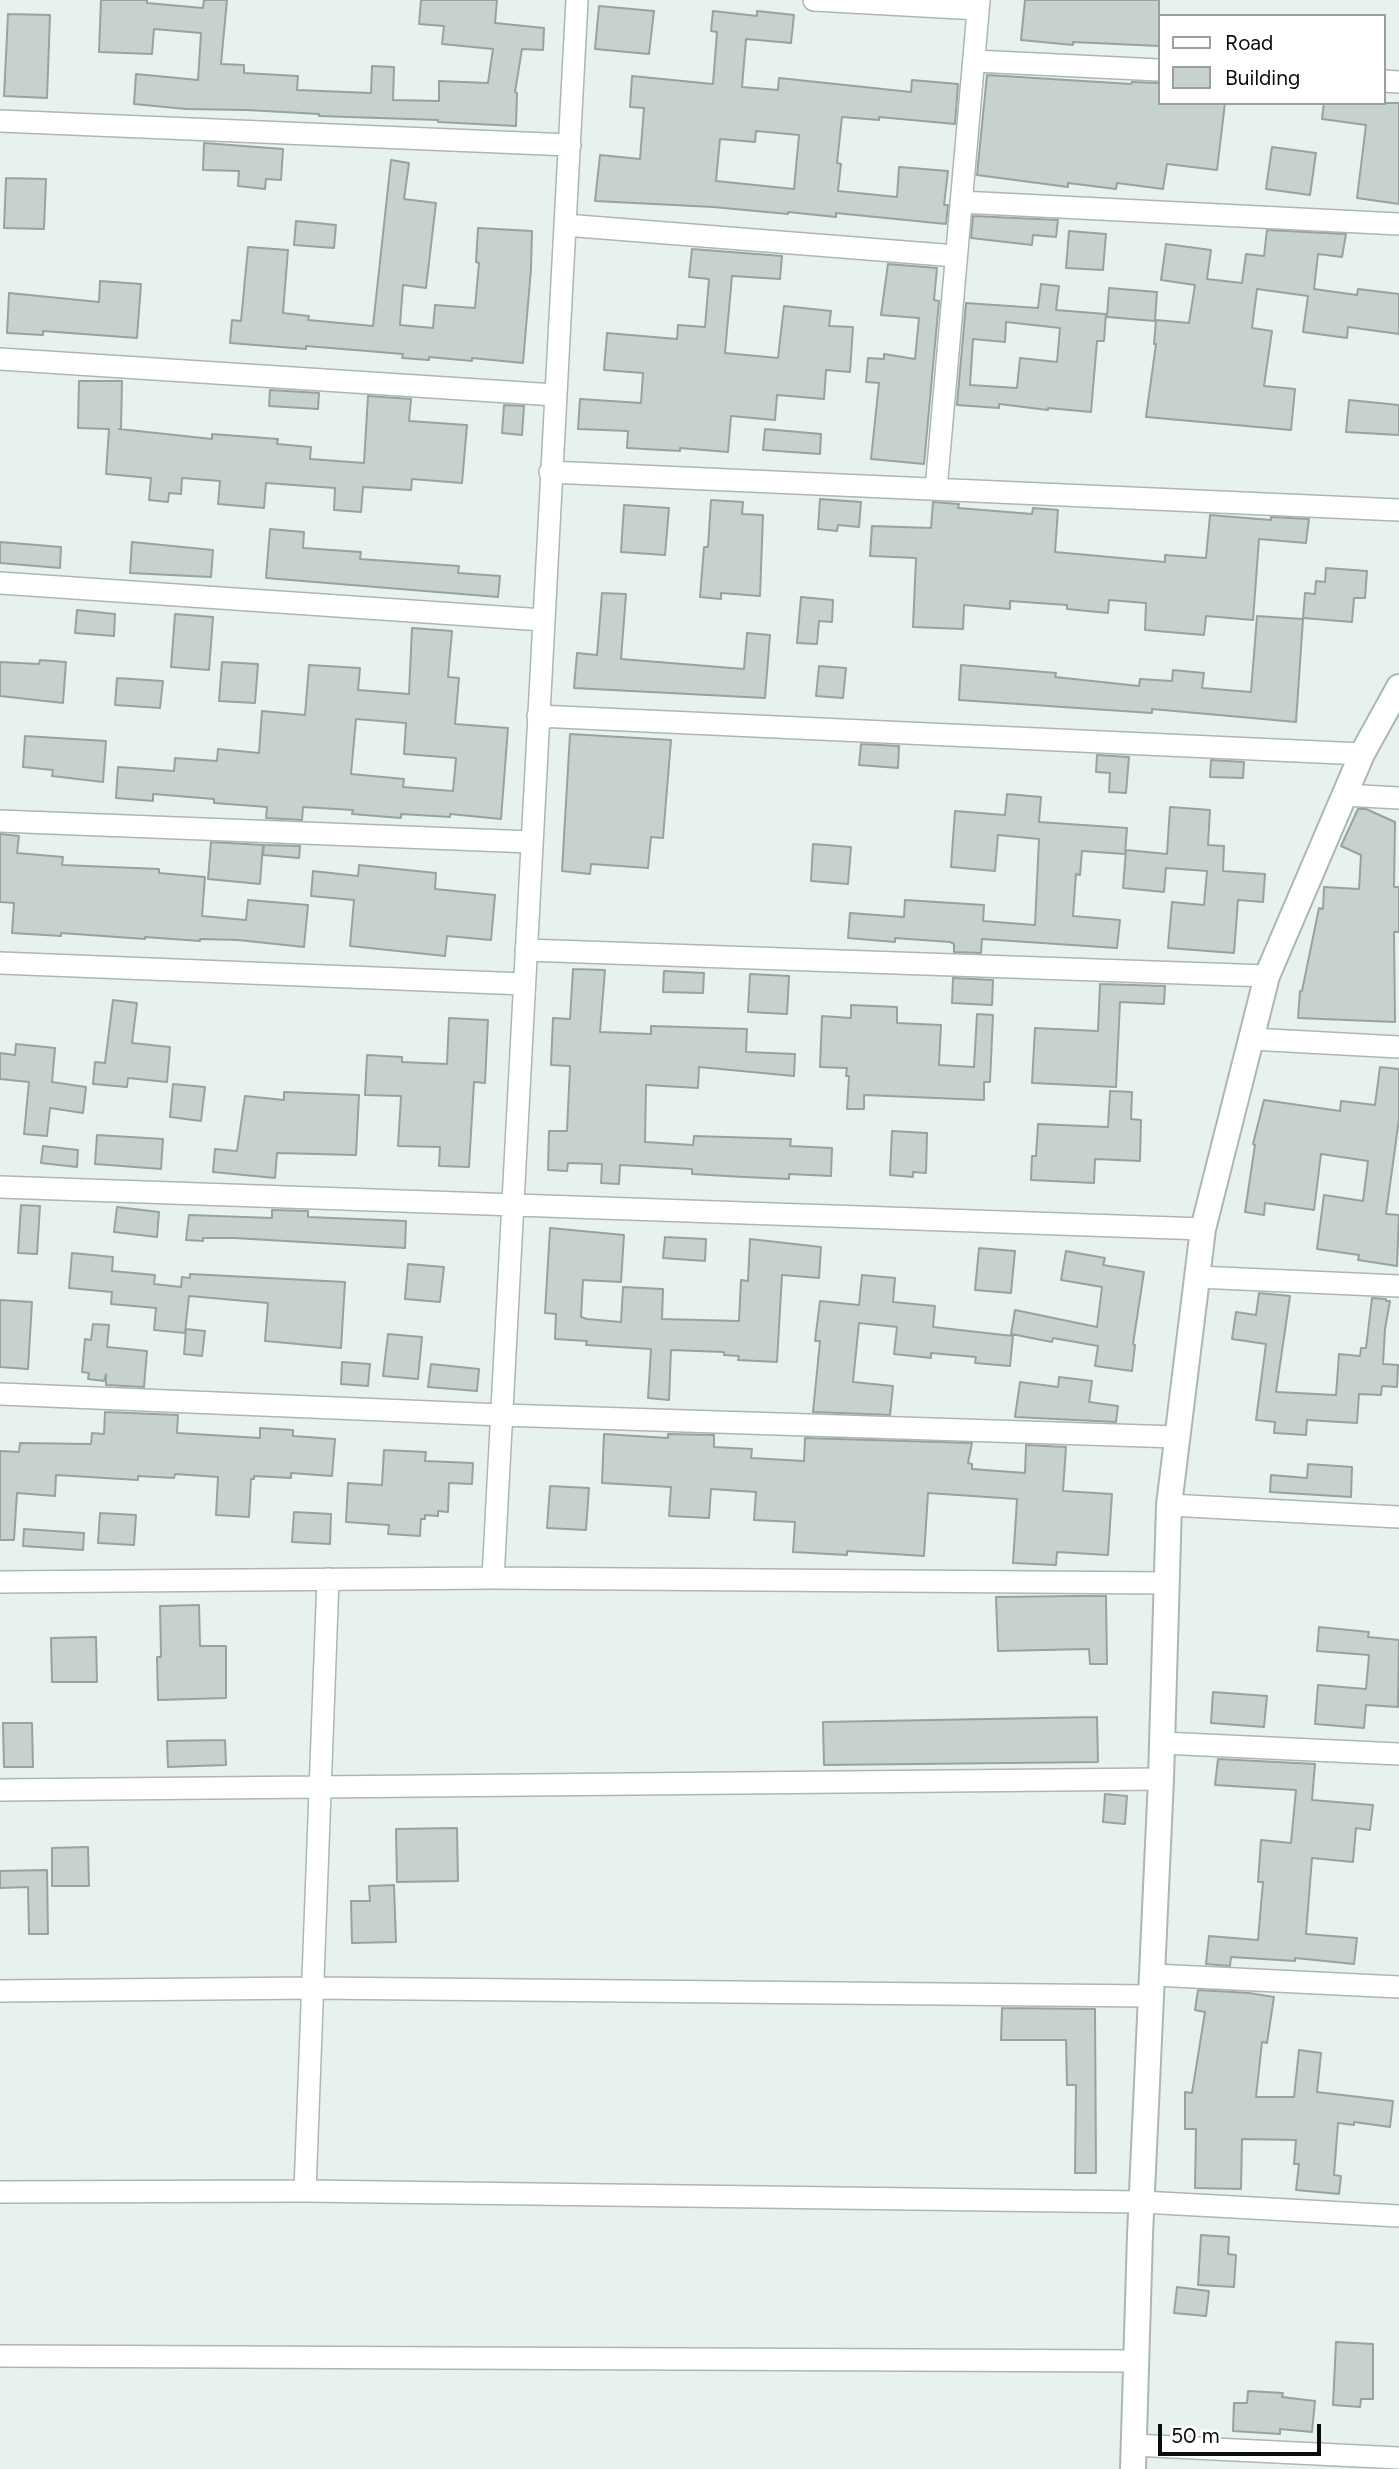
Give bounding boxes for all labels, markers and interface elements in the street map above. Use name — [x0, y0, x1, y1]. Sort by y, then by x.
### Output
legend — [1158, 14, 1385, 105]
text: Road — [1225, 30, 1273, 55]
text: Building — [1225, 65, 1300, 90]
scale bar — [1161, 2410, 1324, 2454]
text: 50 m — [1171, 2423, 1220, 2448]

